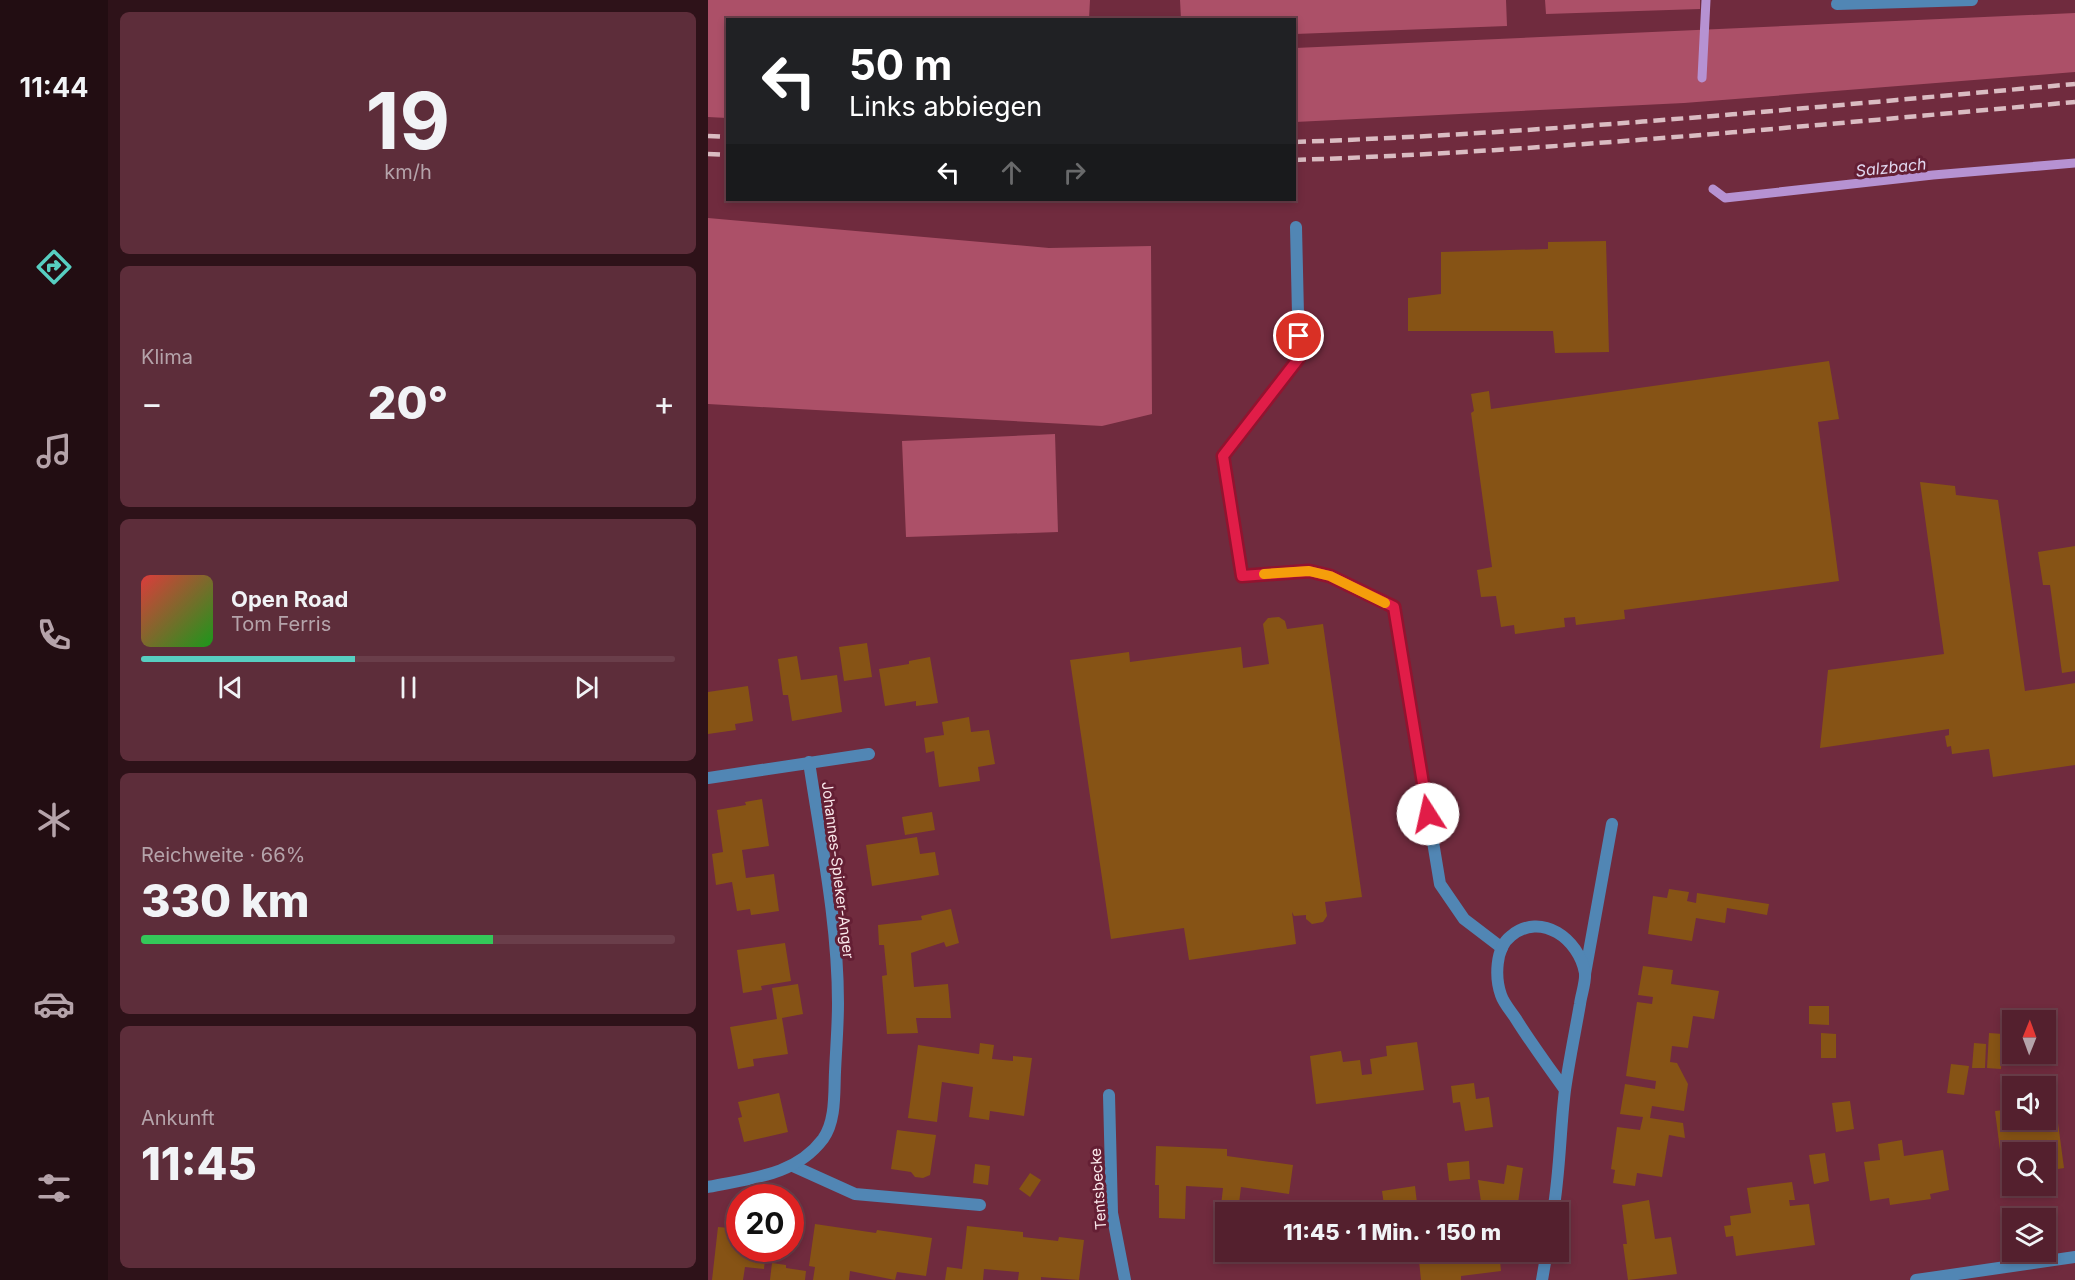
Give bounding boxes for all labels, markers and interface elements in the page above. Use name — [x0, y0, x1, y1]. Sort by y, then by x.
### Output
text: 50 m — [849, 39, 952, 90]
icon: left — [750, 42, 828, 120]
text: 11:44 — [20, 71, 88, 104]
text: 19 — [366, 73, 450, 168]
text: Links abbiegen — [849, 90, 1042, 123]
water label: Salzbach — [1855, 153, 1927, 181]
icon: left — [932, 156, 965, 189]
icon: ahead — [995, 156, 1028, 189]
icon: right — [1058, 156, 1091, 189]
text: km/h — [384, 160, 432, 184]
icon: directions — [33, 246, 75, 288]
pin — [1273, 310, 1324, 361]
icon: arrive — [1282, 319, 1315, 352]
text: Klima — [141, 345, 193, 369]
text: 20° — [368, 375, 448, 430]
text: − — [141, 383, 163, 423]
text: + — [653, 383, 675, 423]
icon: music — [33, 430, 75, 472]
text: Open Road — [231, 586, 348, 612]
text: Tom Ferris — [231, 612, 331, 636]
icon: phone — [33, 614, 75, 656]
icon: previous — [214, 671, 247, 704]
icon: pause — [392, 671, 425, 704]
icon: next — [570, 671, 603, 704]
street label: Johannes-Spieker-Anger — [818, 780, 858, 960]
position arrow — [1396, 782, 1460, 846]
icon: climate — [33, 799, 75, 841]
text: Reichweite · 66% — [141, 843, 305, 867]
text: 330 km — [141, 873, 310, 928]
icon: car — [33, 983, 75, 1025]
north arrow — [2002, 1010, 2056, 1064]
map controls — [2002, 1010, 2056, 1262]
button: sound — [2002, 1076, 2056, 1130]
text: Ankunft — [141, 1106, 215, 1130]
text: 11:45 — [141, 1136, 257, 1191]
button: search — [2002, 1142, 2056, 1196]
street label: Tentsbecke — [1086, 1147, 1110, 1231]
icon: filters — [33, 1167, 75, 1209]
speed limit sign: 20 — [726, 1184, 804, 1262]
button: layers — [2002, 1208, 2056, 1262]
text: 11:45 · 1 Min. · 150 m — [1283, 1219, 1501, 1245]

